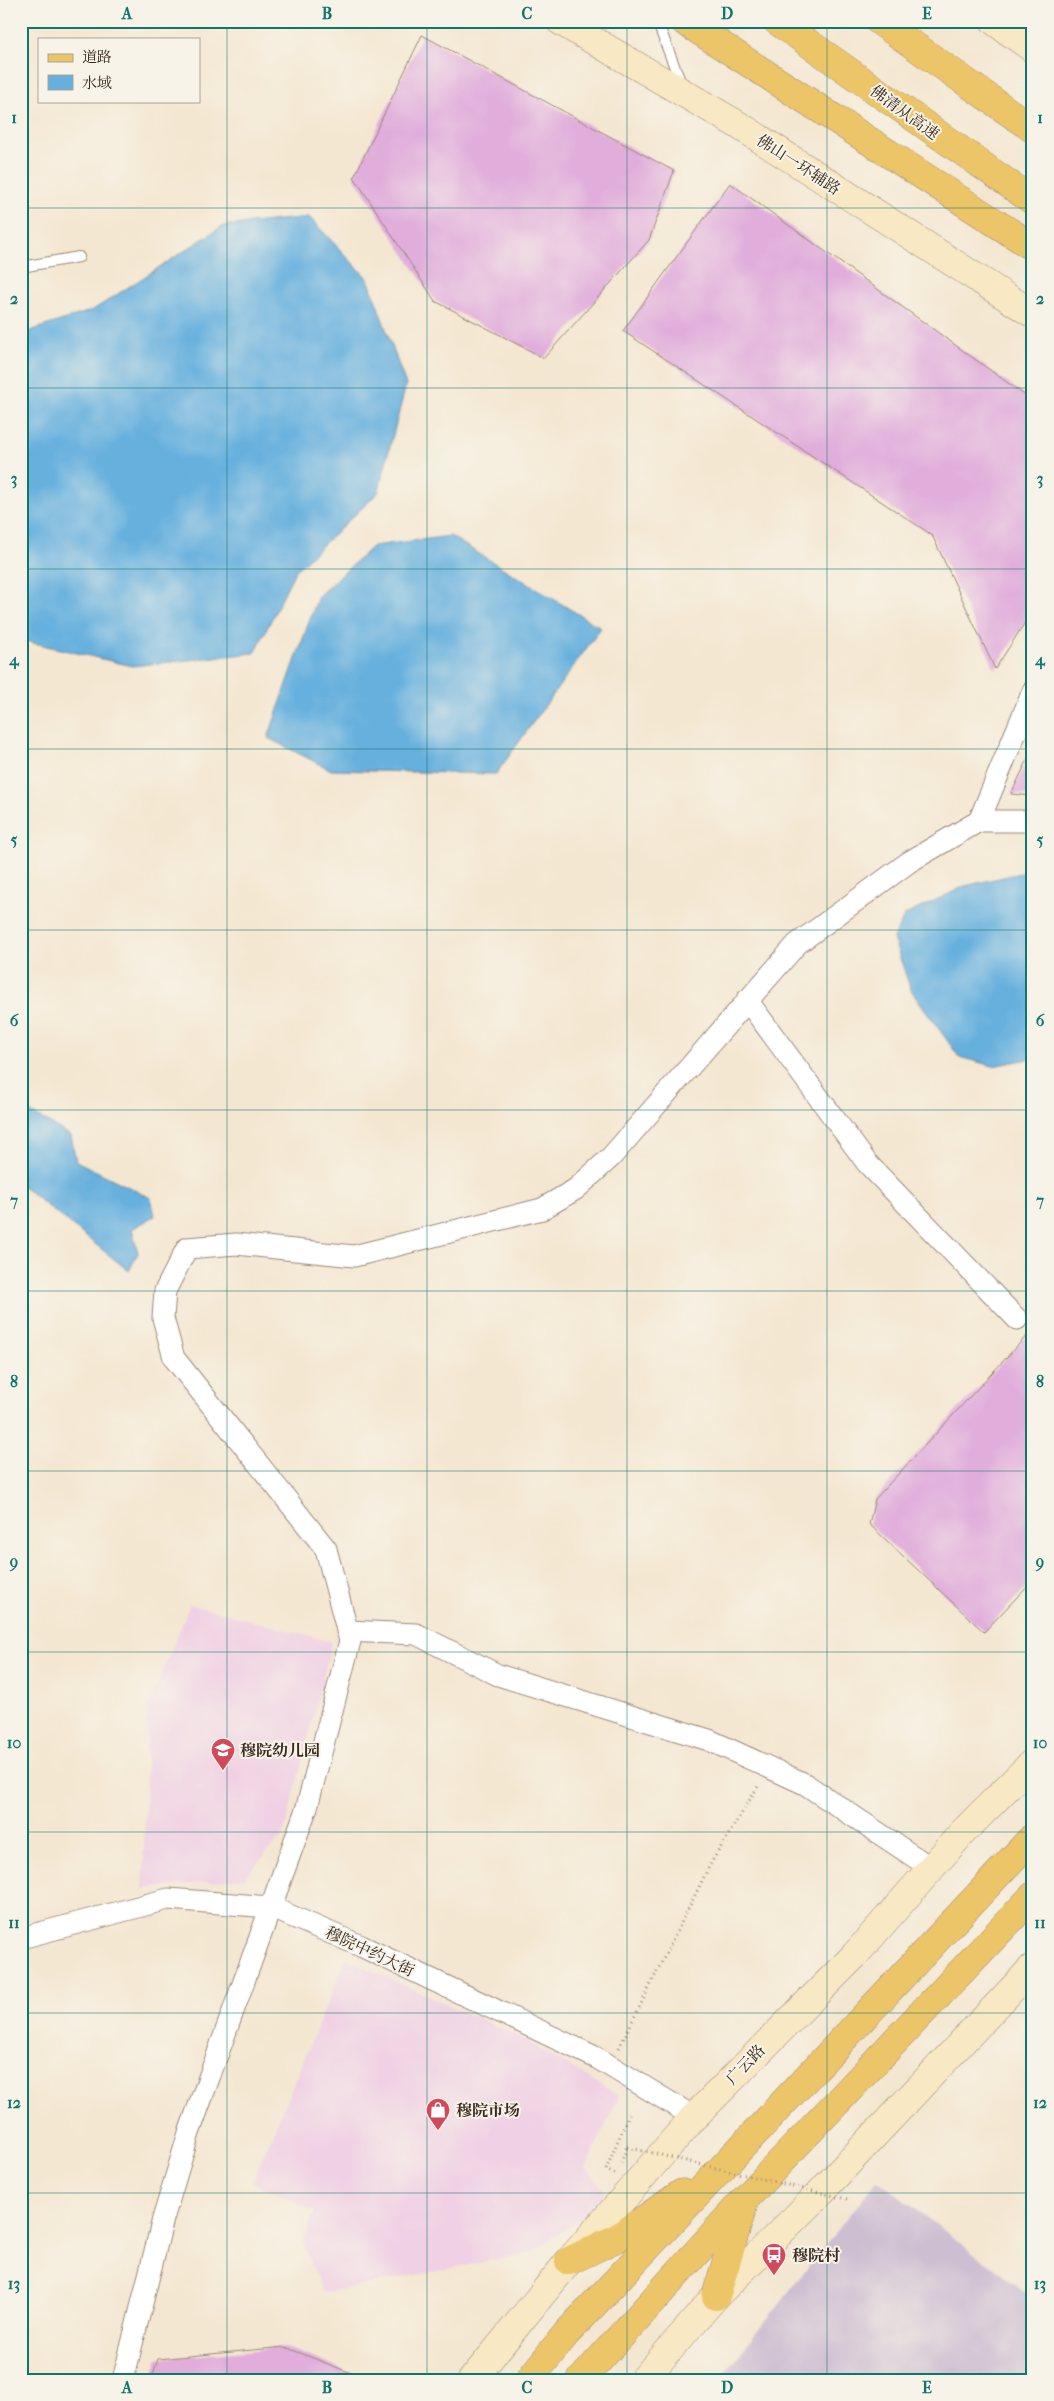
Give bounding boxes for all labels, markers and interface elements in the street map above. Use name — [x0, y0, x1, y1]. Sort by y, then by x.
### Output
text: A — [121, 4, 133, 23]
text: B — [322, 4, 332, 23]
text: C — [522, 4, 533, 23]
text: D — [721, 4, 733, 23]
text: E — [922, 4, 932, 23]
legend — [38, 38, 200, 102]
text: 道路 — [82, 48, 112, 66]
text: 水域 — [82, 74, 112, 92]
street label: 佛清从高速 — [867, 81, 943, 144]
text: 1 — [11, 108, 17, 127]
text: 1 — [1037, 108, 1043, 127]
street label: 佛山一环辅路 — [753, 130, 844, 199]
text: 2 — [10, 289, 18, 308]
text: 2 — [1036, 289, 1044, 308]
text: 3 — [11, 469, 17, 489]
text: 3 — [1037, 469, 1043, 489]
text: 4 — [8, 650, 20, 670]
text: 4 — [1034, 650, 1046, 670]
text: 5 — [11, 830, 18, 849]
text: 5 — [1037, 830, 1044, 849]
text: 6 — [10, 1011, 19, 1030]
text: 6 — [1036, 1011, 1045, 1030]
text: 7 — [9, 1191, 18, 1210]
text: 7 — [1035, 1191, 1044, 1210]
text: 8 — [10, 1372, 18, 1391]
text: 8 — [1036, 1372, 1044, 1391]
text: 9 — [9, 1552, 18, 1572]
text: 9 — [1035, 1552, 1044, 1572]
text: 10 — [7, 1733, 21, 1752]
text: 10 — [1033, 1733, 1047, 1752]
school or university icon: 穆院幼儿园 — [210, 1737, 236, 1771]
place label: 穆院幼儿园 — [240, 1741, 320, 1760]
text: 11 — [8, 1913, 20, 1932]
text: 11 — [1034, 1913, 1046, 1932]
street label: 穆院中约大街 — [322, 1923, 417, 1980]
street label: 广云路 — [722, 2040, 769, 2088]
text: 12 — [7, 2093, 21, 2112]
text: 12 — [1033, 2093, 1047, 2112]
shop icon: 穆院市场 — [425, 2097, 451, 2131]
place label: 穆院市场 — [456, 2101, 520, 2120]
bus stop icon: 穆院村 — [761, 2242, 787, 2276]
place label: 穆院村 — [792, 2246, 840, 2265]
text: 13 — [8, 2274, 20, 2294]
text: 13 — [1034, 2274, 1046, 2294]
text: A — [121, 2378, 133, 2397]
text: B — [322, 2378, 332, 2397]
text: C — [522, 2378, 533, 2397]
text: D — [721, 2378, 733, 2397]
text: E — [922, 2378, 932, 2397]

